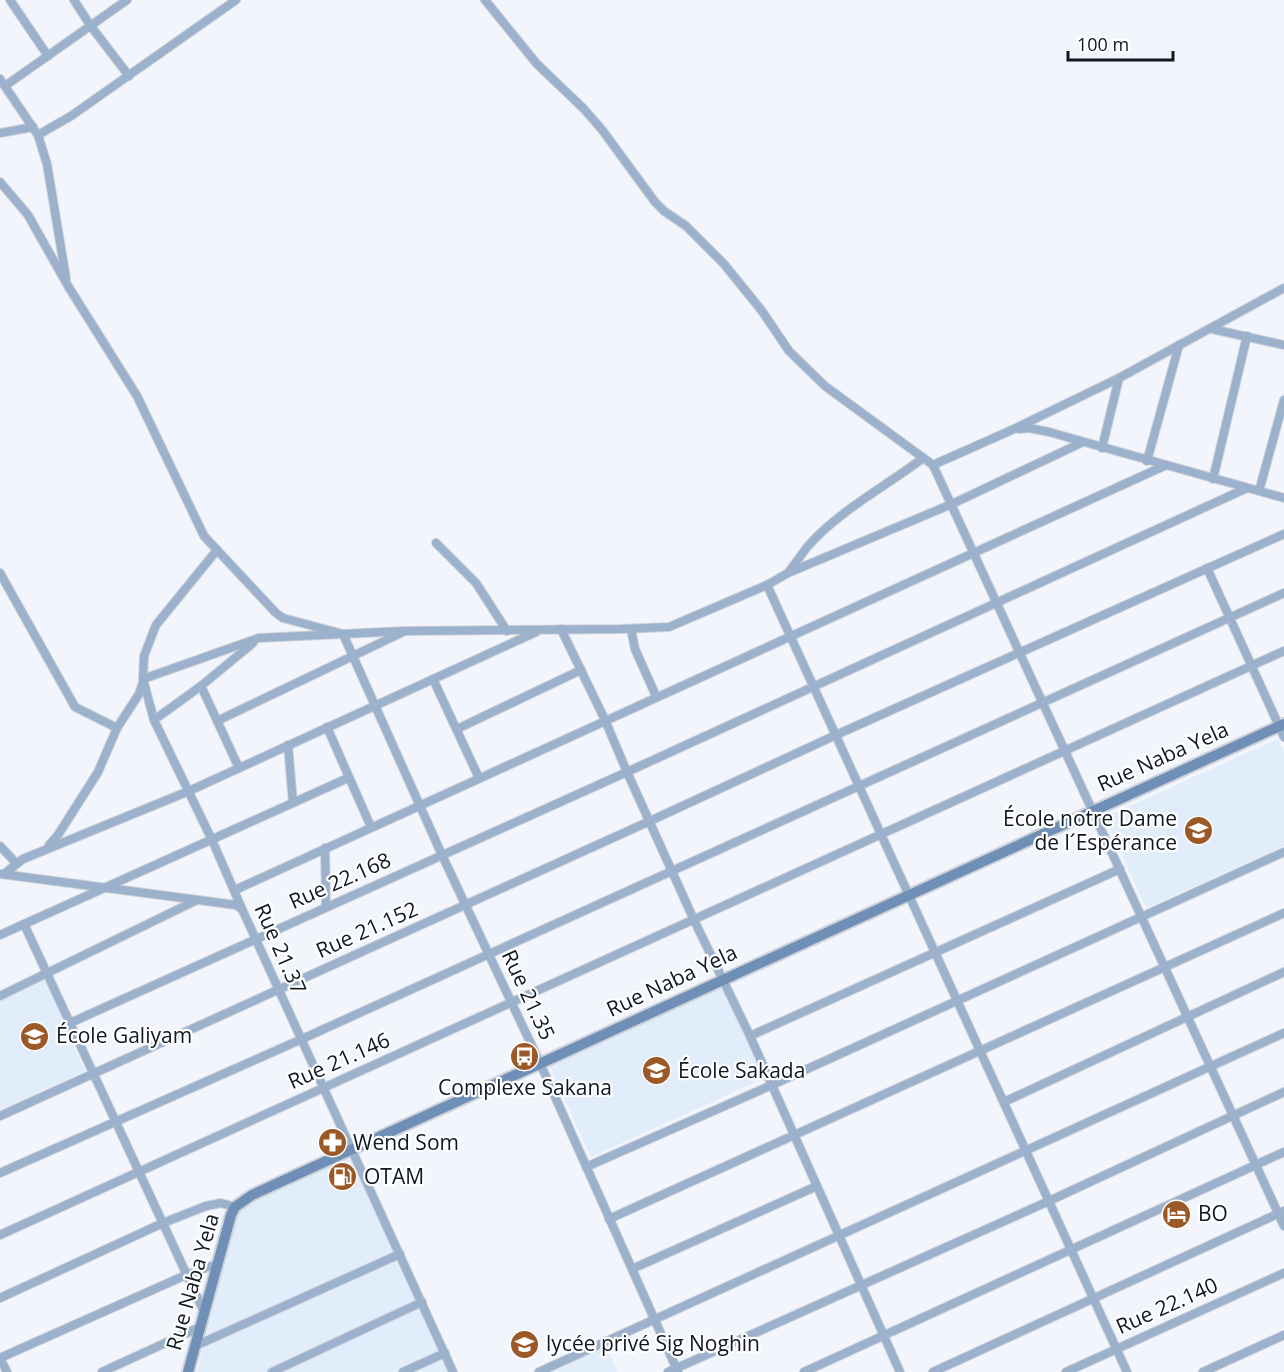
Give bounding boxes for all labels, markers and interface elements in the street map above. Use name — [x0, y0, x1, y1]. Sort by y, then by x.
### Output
scale bar — [1068, 24, 1173, 62]
text: 100 m — [1077, 32, 1129, 56]
street label: Rue Naba Yela — [1092, 715, 1233, 798]
place label: École notre Dame de l´Espérance — [1003, 804, 1177, 856]
school or university icon: École notre Dame de l´Espérance — [1182, 815, 1214, 847]
street label: Rue 22.168 — [284, 845, 395, 915]
street label: Rue 21.152 — [311, 894, 422, 964]
street label: Rue 21.37 — [248, 899, 313, 998]
street label: Rue Naba Yela — [602, 938, 741, 1023]
street label: Rue 21.35 — [496, 945, 562, 1044]
school or university icon: École Galiyam — [19, 1020, 51, 1052]
place label: École Galiyam — [56, 1021, 192, 1049]
street label: Rue 21.146 — [283, 1025, 394, 1095]
bus stop icon: Complexe Sakana — [509, 1041, 541, 1073]
school or university icon: École Sakada — [641, 1055, 673, 1087]
place label: École Sakada — [678, 1056, 805, 1084]
place label: Complexe Sakana — [438, 1073, 612, 1101]
pharmacy icon: Wend Som — [316, 1127, 348, 1159]
place label: Wend Som — [353, 1128, 459, 1156]
fuel station icon: OTAM — [327, 1161, 359, 1193]
place label: OTAM — [364, 1162, 424, 1190]
hotel icon: BO — [1161, 1198, 1193, 1230]
place label: BO — [1198, 1199, 1228, 1227]
street label: Rue Naba Yela — [159, 1210, 225, 1353]
street label: Rue 22.140 — [1111, 1270, 1222, 1340]
school or university icon: lycée privé Sig Noghin — [509, 1328, 541, 1360]
place label: lycée privé Sig Noghin — [546, 1329, 760, 1357]

